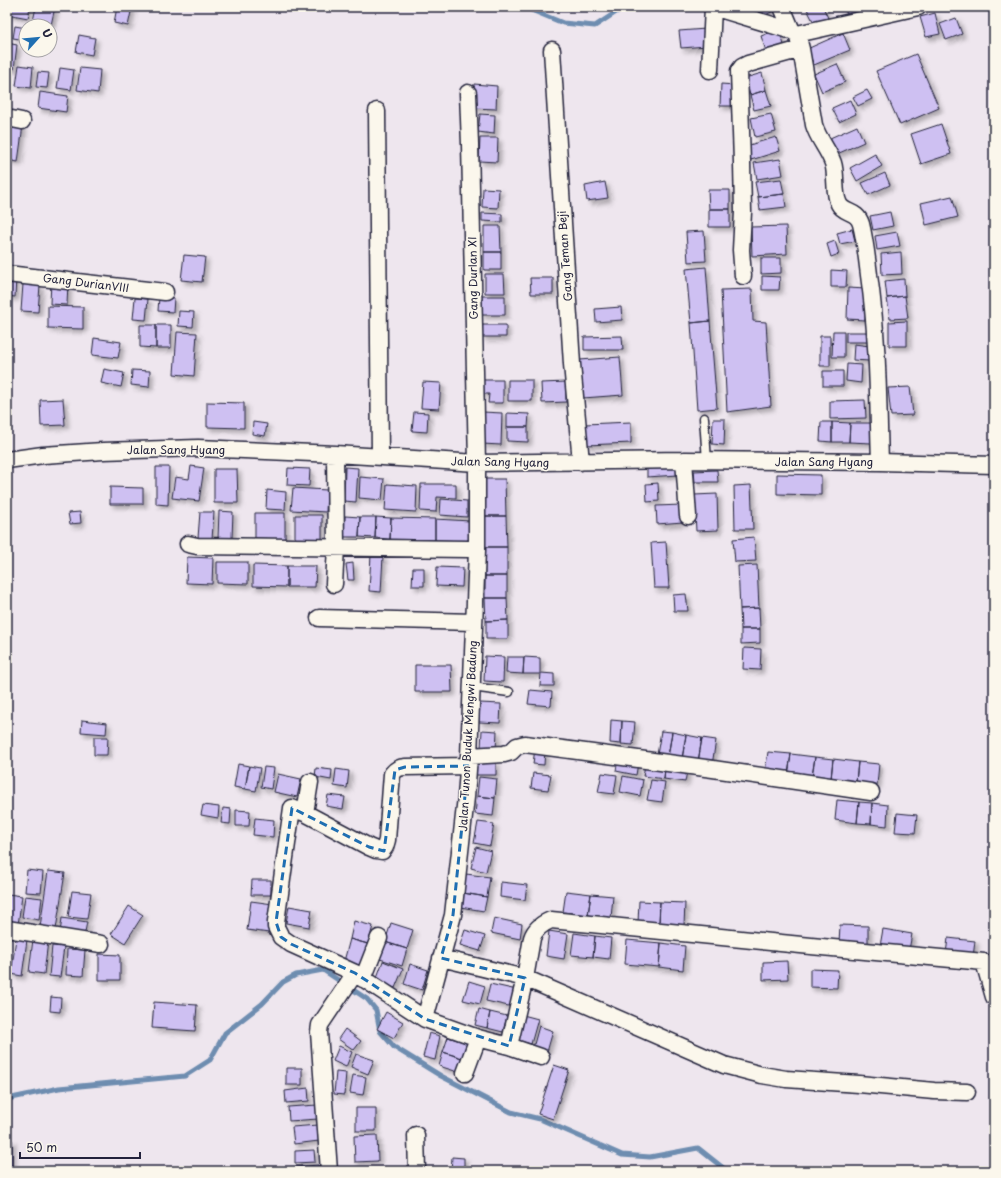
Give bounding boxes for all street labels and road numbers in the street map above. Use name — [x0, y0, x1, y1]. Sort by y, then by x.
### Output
street label: Gang Teman Beji — [553, 210, 576, 302]
street label: Gang DurIan XI — [463, 236, 482, 320]
street label: Gang DurianVIII — [42, 269, 130, 296]
street label: Jalan Sang Hyang — [127, 441, 225, 458]
street label: Jalan Sang Hyang — [451, 452, 549, 471]
street label: Jalan Sang Hyang — [775, 453, 873, 470]
street label: Jalan Tunon Buduk Mengwi Badung — [454, 640, 481, 832]

